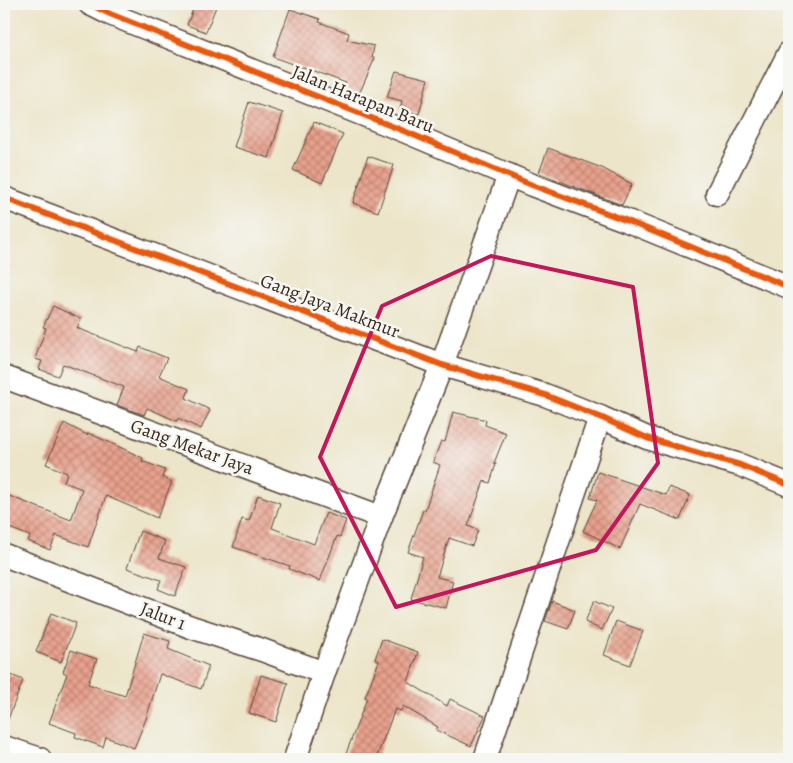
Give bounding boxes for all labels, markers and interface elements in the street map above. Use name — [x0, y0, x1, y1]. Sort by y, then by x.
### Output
street label: Jalan Harapan Baru — [288, 59, 439, 140]
street label: Gang Jaya Makmur — [256, 267, 404, 345]
street label: Gang Mekar Jaya — [127, 413, 257, 481]
street label: Jalur 1 — [136, 595, 190, 637]

